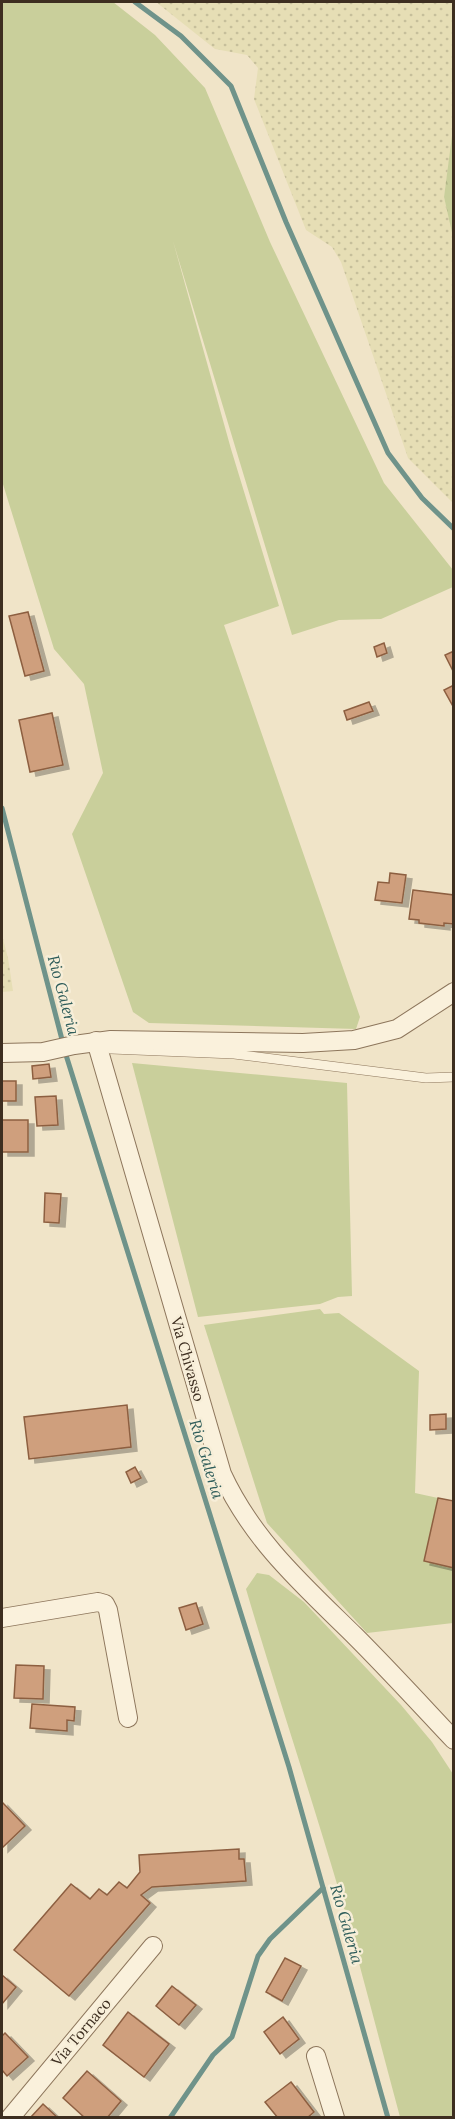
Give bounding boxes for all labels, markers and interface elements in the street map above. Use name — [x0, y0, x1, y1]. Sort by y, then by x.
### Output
water label: Rio Galeria — [44, 953, 84, 1037]
street label: Via Chivasso — [167, 1314, 209, 1404]
water label: Rio Galeria — [185, 1417, 229, 1501]
water label: Rio Galeria — [326, 1882, 368, 1966]
street label: Via Tornaco — [46, 1994, 115, 2071]

